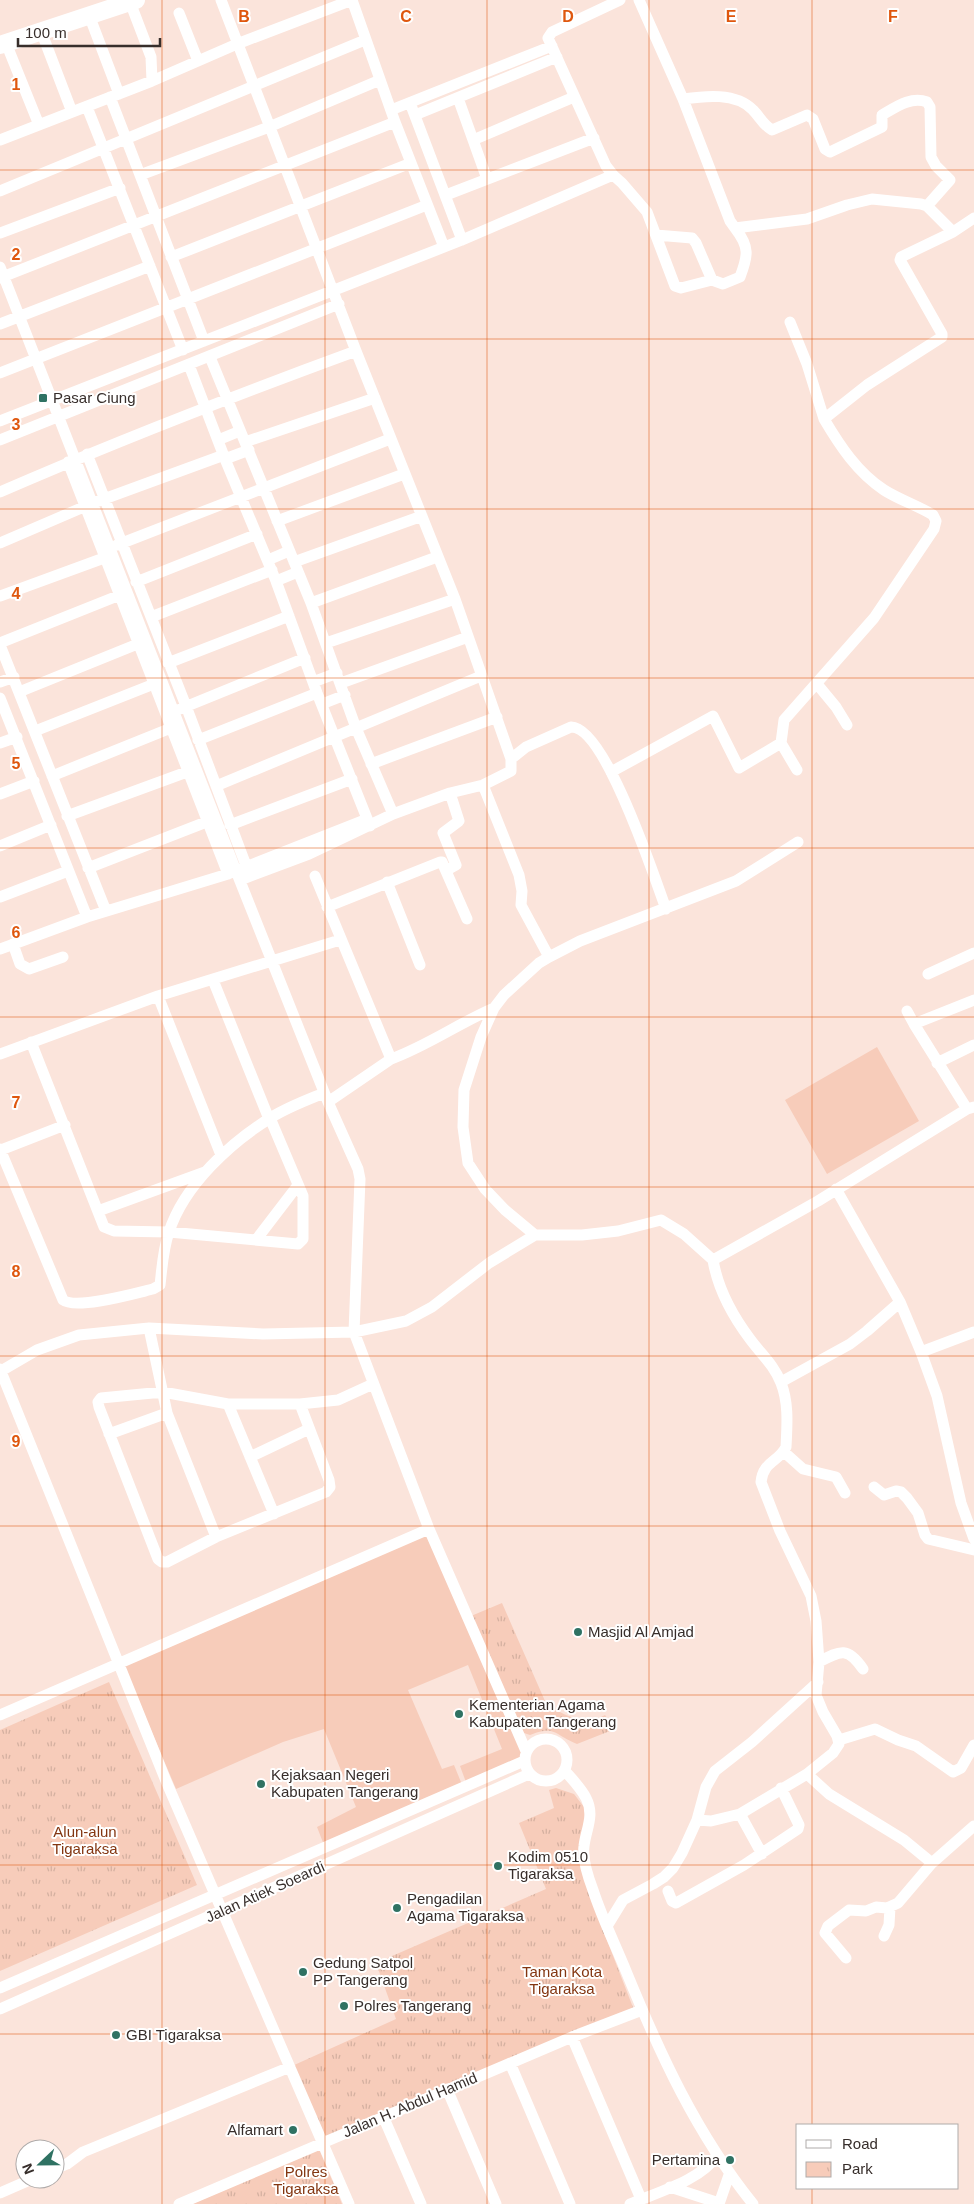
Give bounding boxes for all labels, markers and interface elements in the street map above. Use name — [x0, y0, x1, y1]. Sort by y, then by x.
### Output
text: B — [238, 8, 250, 25]
text: C — [400, 8, 412, 25]
text: D — [562, 8, 574, 25]
text: E — [726, 8, 737, 25]
text: F — [888, 8, 898, 25]
scale bar — [18, 15, 160, 47]
text: 100 m — [25, 24, 67, 41]
text: 1 — [12, 76, 21, 93]
text: 2 — [12, 246, 21, 263]
place label: Pasar Ciung — [53, 389, 136, 406]
marker: Pasar Ciung — [37, 392, 49, 404]
text: 3 — [12, 416, 21, 433]
text: 4 — [12, 585, 21, 602]
text: 5 — [12, 755, 21, 772]
text: 6 — [12, 924, 21, 941]
text: 7 — [12, 1094, 21, 1111]
text: 8 — [12, 1263, 21, 1280]
text: 9 — [12, 1433, 21, 1450]
place label: Masjid Al Amjad — [588, 1623, 694, 1640]
marker: Masjid Al Amjad — [572, 1626, 584, 1638]
place label: Kementerian Agama Kabupaten Tangerang — [469, 1696, 616, 1730]
marker: Kementerian Agama Kabupaten Tangerang — [453, 1708, 465, 1720]
place label: Kejaksaan Negeri Kabupaten Tangerang — [271, 1766, 418, 1800]
marker: Kejaksaan Negeri Kabupaten Tangerang — [255, 1778, 267, 1790]
park label: Alun-alun Tigaraksa — [52, 1823, 118, 1857]
place label: Kodim 0510 Tigaraksa — [508, 1848, 588, 1882]
street label: Jalan Atiek Soeardi — [203, 1858, 327, 1925]
marker: Kodim 0510 Tigaraksa — [492, 1860, 504, 1872]
place label: Pengadilan Agama Tigaraksa — [407, 1890, 524, 1924]
marker: Pengadilan Agama Tigaraksa — [391, 1902, 403, 1914]
place label: Gedung Satpol PP Tangerang — [313, 1954, 413, 1988]
park label: Taman Kota Tigaraksa — [522, 1963, 603, 1997]
marker: Gedung Satpol PP Tangerang — [297, 1966, 309, 1978]
place label: Polres Tangerang — [354, 1997, 471, 2014]
marker: Polres Tangerang — [338, 2000, 350, 2012]
place label: GBI Tigaraksa — [126, 2026, 222, 2043]
marker: GBI Tigaraksa — [110, 2029, 122, 2041]
street label: Jalan H. Abdul Hamid — [340, 2069, 480, 2141]
place label: Alfamart — [227, 2121, 284, 2138]
marker: Alfamart — [287, 2124, 299, 2136]
legend — [796, 2124, 959, 2189]
text: Road — [842, 2135, 878, 2152]
north arrow — [15, 2139, 65, 2189]
place label: Pertamina — [652, 2151, 721, 2168]
marker: Pertamina — [724, 2154, 736, 2166]
text: Park — [842, 2160, 873, 2177]
text: N — [19, 2161, 37, 2177]
park label: Polres Tigaraksa — [273, 2163, 339, 2197]

